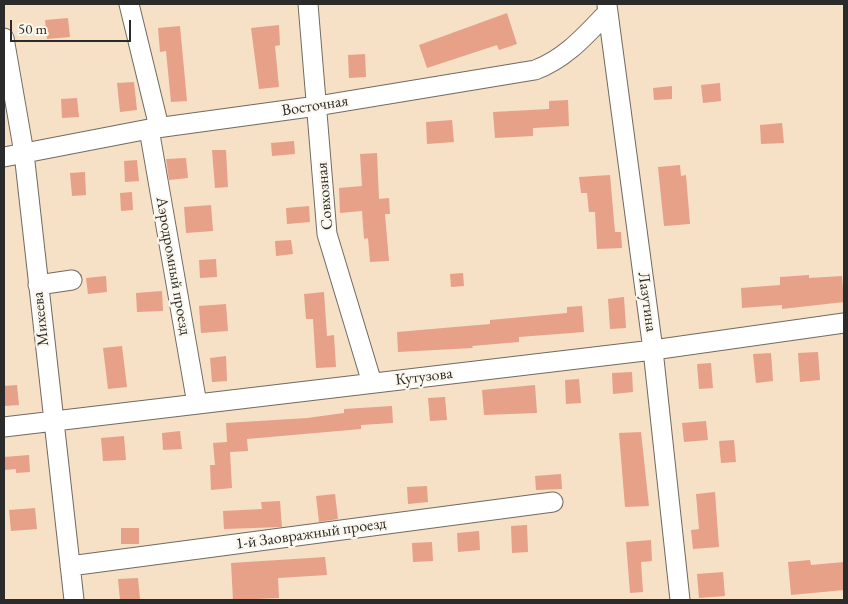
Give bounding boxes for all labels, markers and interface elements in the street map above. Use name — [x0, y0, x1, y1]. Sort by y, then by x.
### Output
scale bar — [12, 10, 134, 42]
text: 50 m — [18, 19, 47, 38]
street label: Восточная — [280, 91, 350, 121]
street label: Совхозная — [312, 161, 338, 231]
street label: Аэродромный проезд — [151, 195, 195, 337]
street label: Лазутина — [633, 271, 661, 333]
street label: Михеева — [29, 291, 53, 347]
street label: Кутузова — [394, 364, 454, 390]
street label: 1-й Заовражный проезд — [235, 514, 387, 554]

